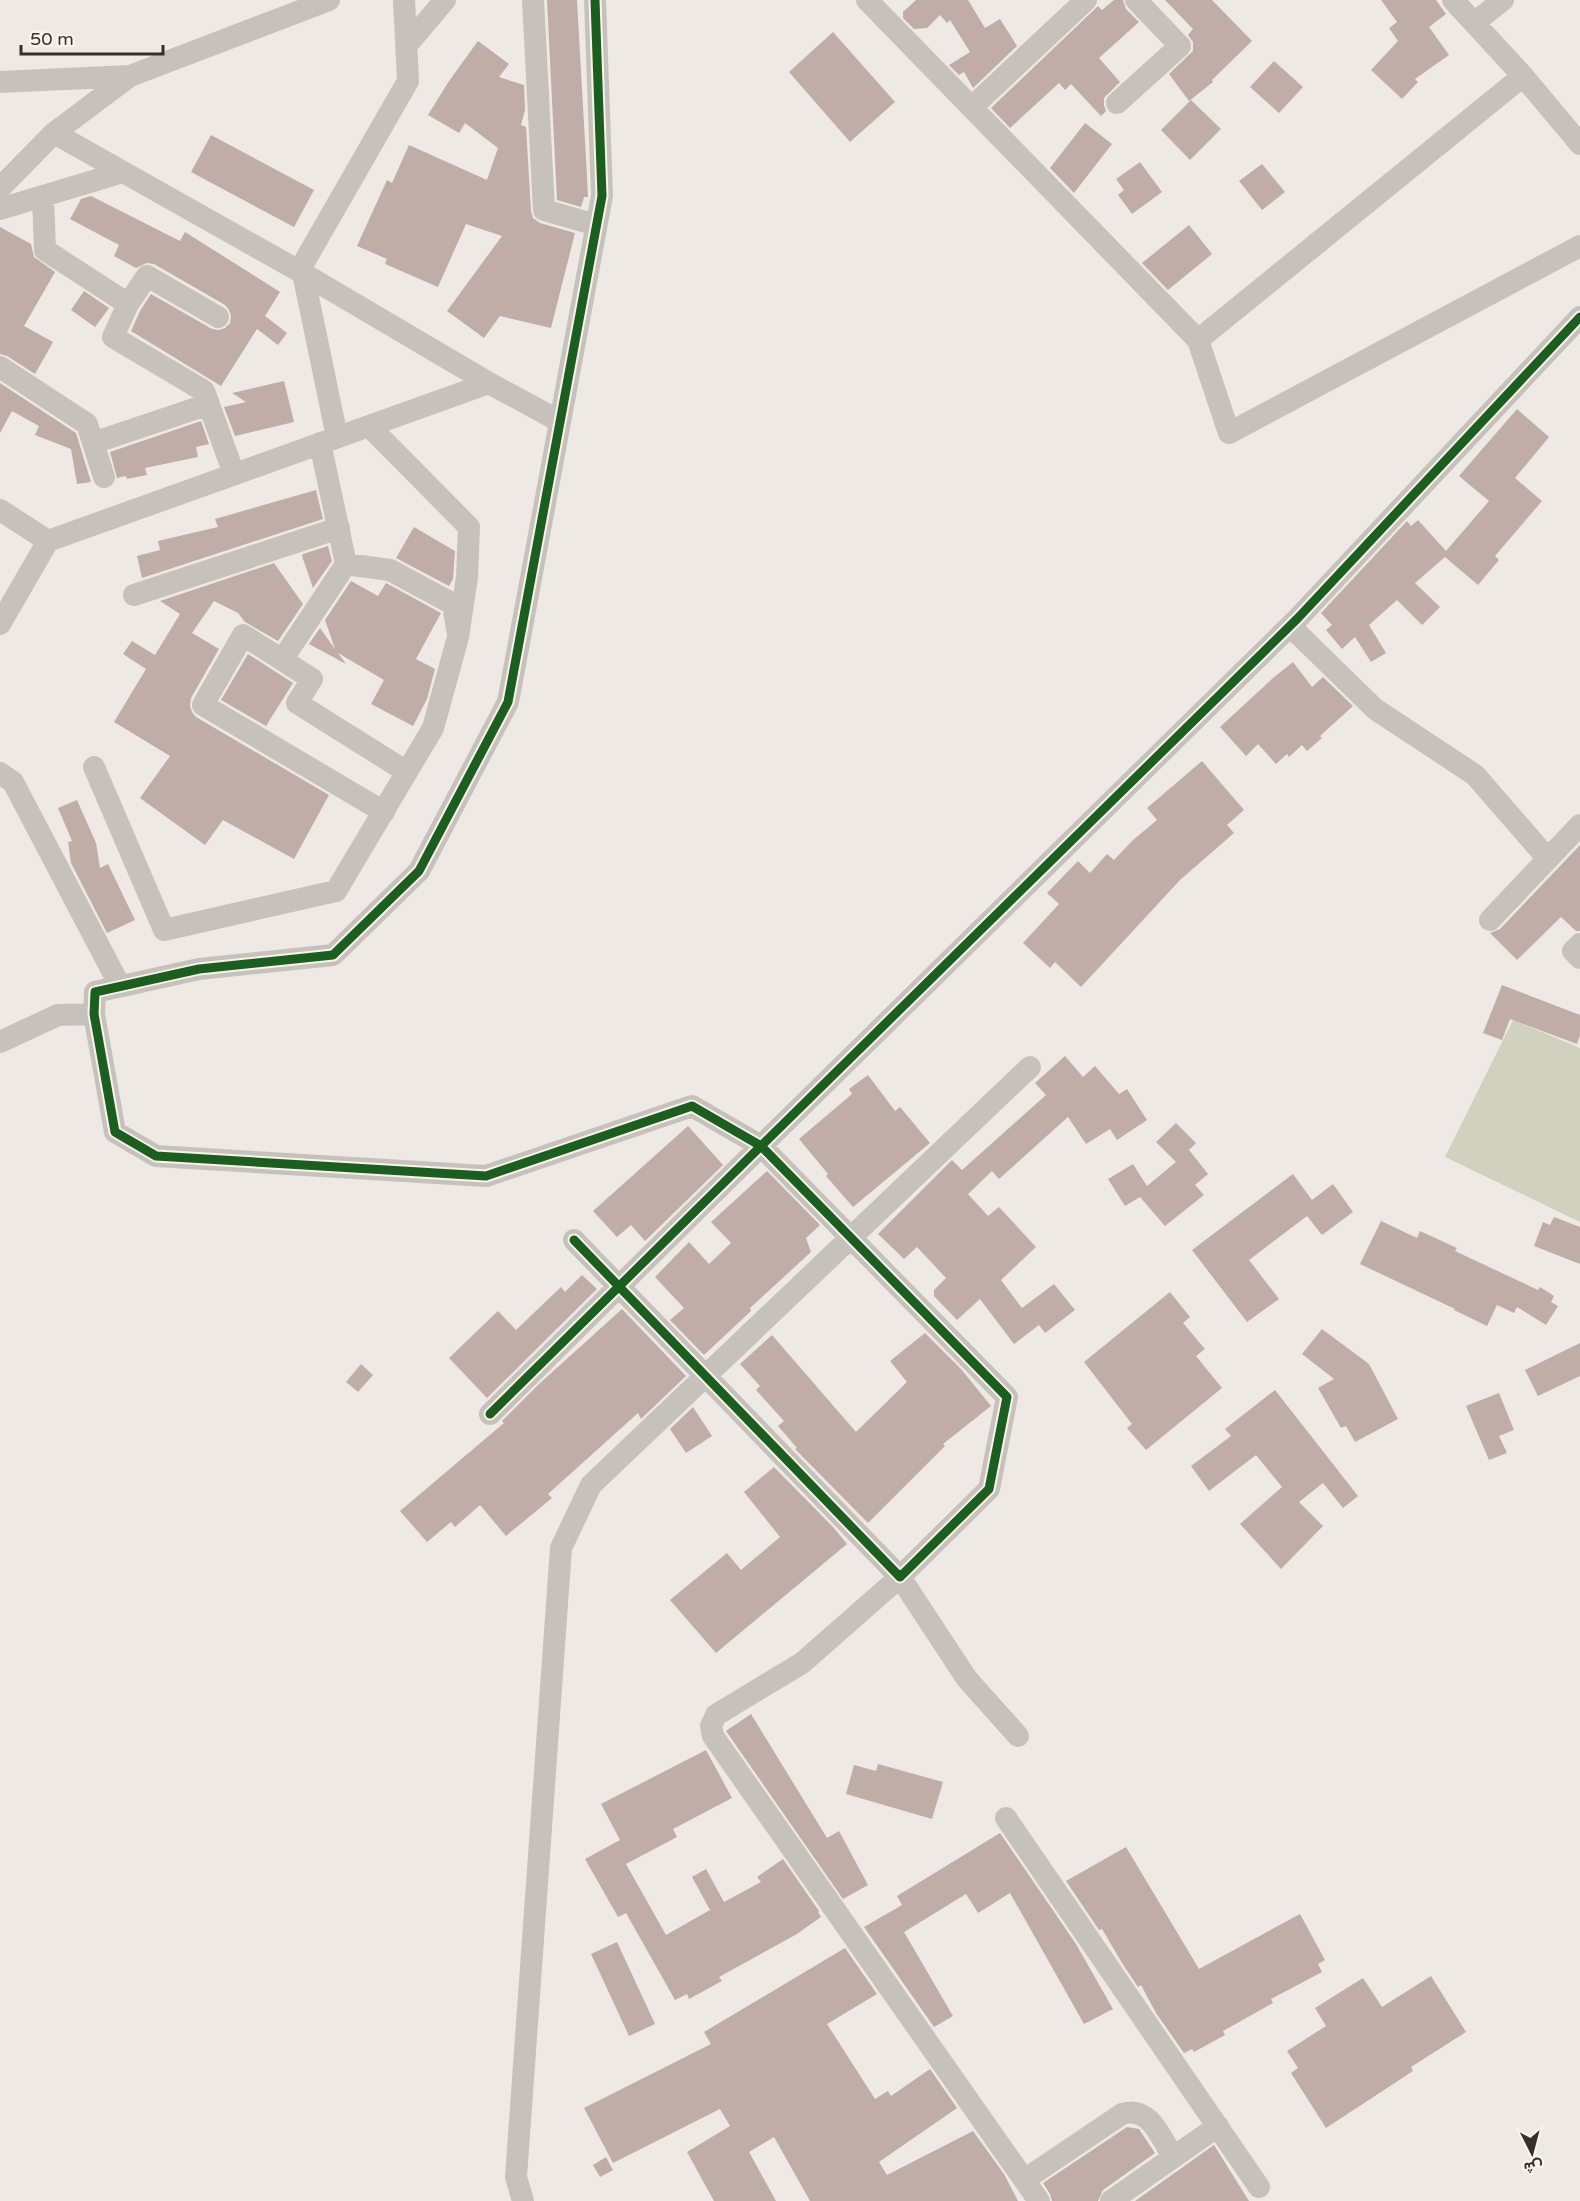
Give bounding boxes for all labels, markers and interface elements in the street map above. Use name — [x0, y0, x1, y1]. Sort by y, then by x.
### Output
scale bar — [21, 18, 164, 56]
text: 50 m — [30, 28, 74, 50]
north arrow — [1502, 2123, 1562, 2183]
text: ش — [1523, 2156, 1544, 2178]

